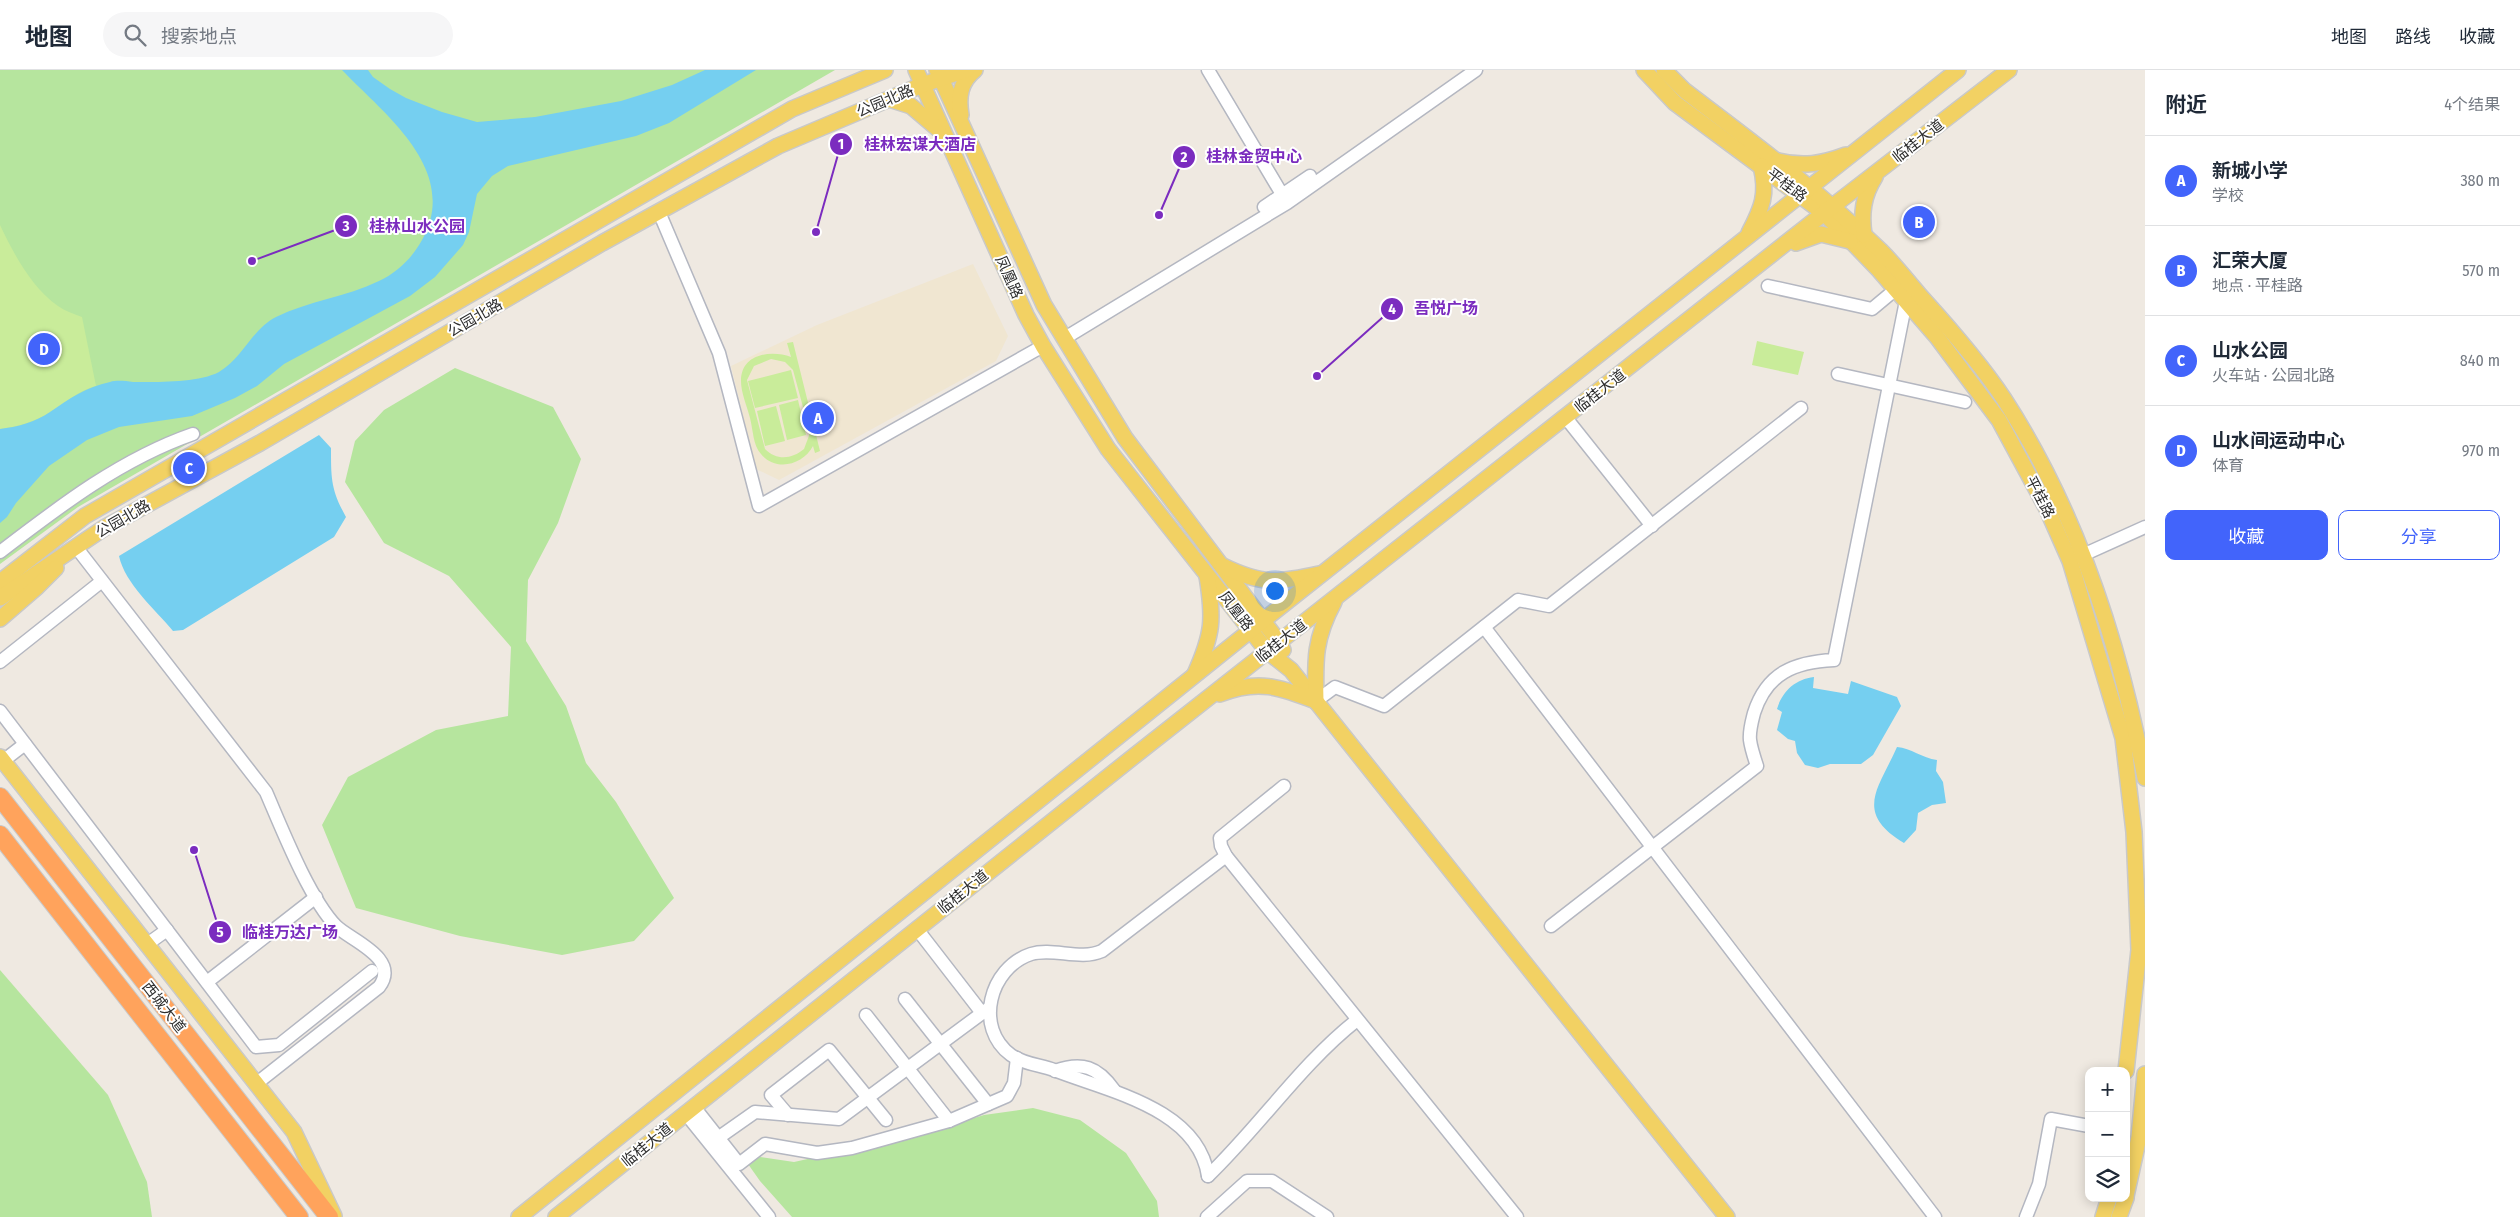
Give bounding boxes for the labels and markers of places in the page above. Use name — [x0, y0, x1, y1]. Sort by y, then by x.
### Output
callout: 桂林宏谋大酒店 — [829, 129, 986, 160]
callout: 桂林金贸中心 — [1171, 141, 1312, 172]
pin: B — [1903, 203, 1935, 241]
callout: 桂林山水公园 — [334, 210, 475, 241]
callout: 吾悦广场 — [1379, 293, 1488, 324]
pin: D — [28, 330, 60, 368]
pin: A — [802, 399, 834, 437]
pin: C — [173, 449, 205, 487]
callout: 临桂万达广场 — [207, 916, 348, 947]

